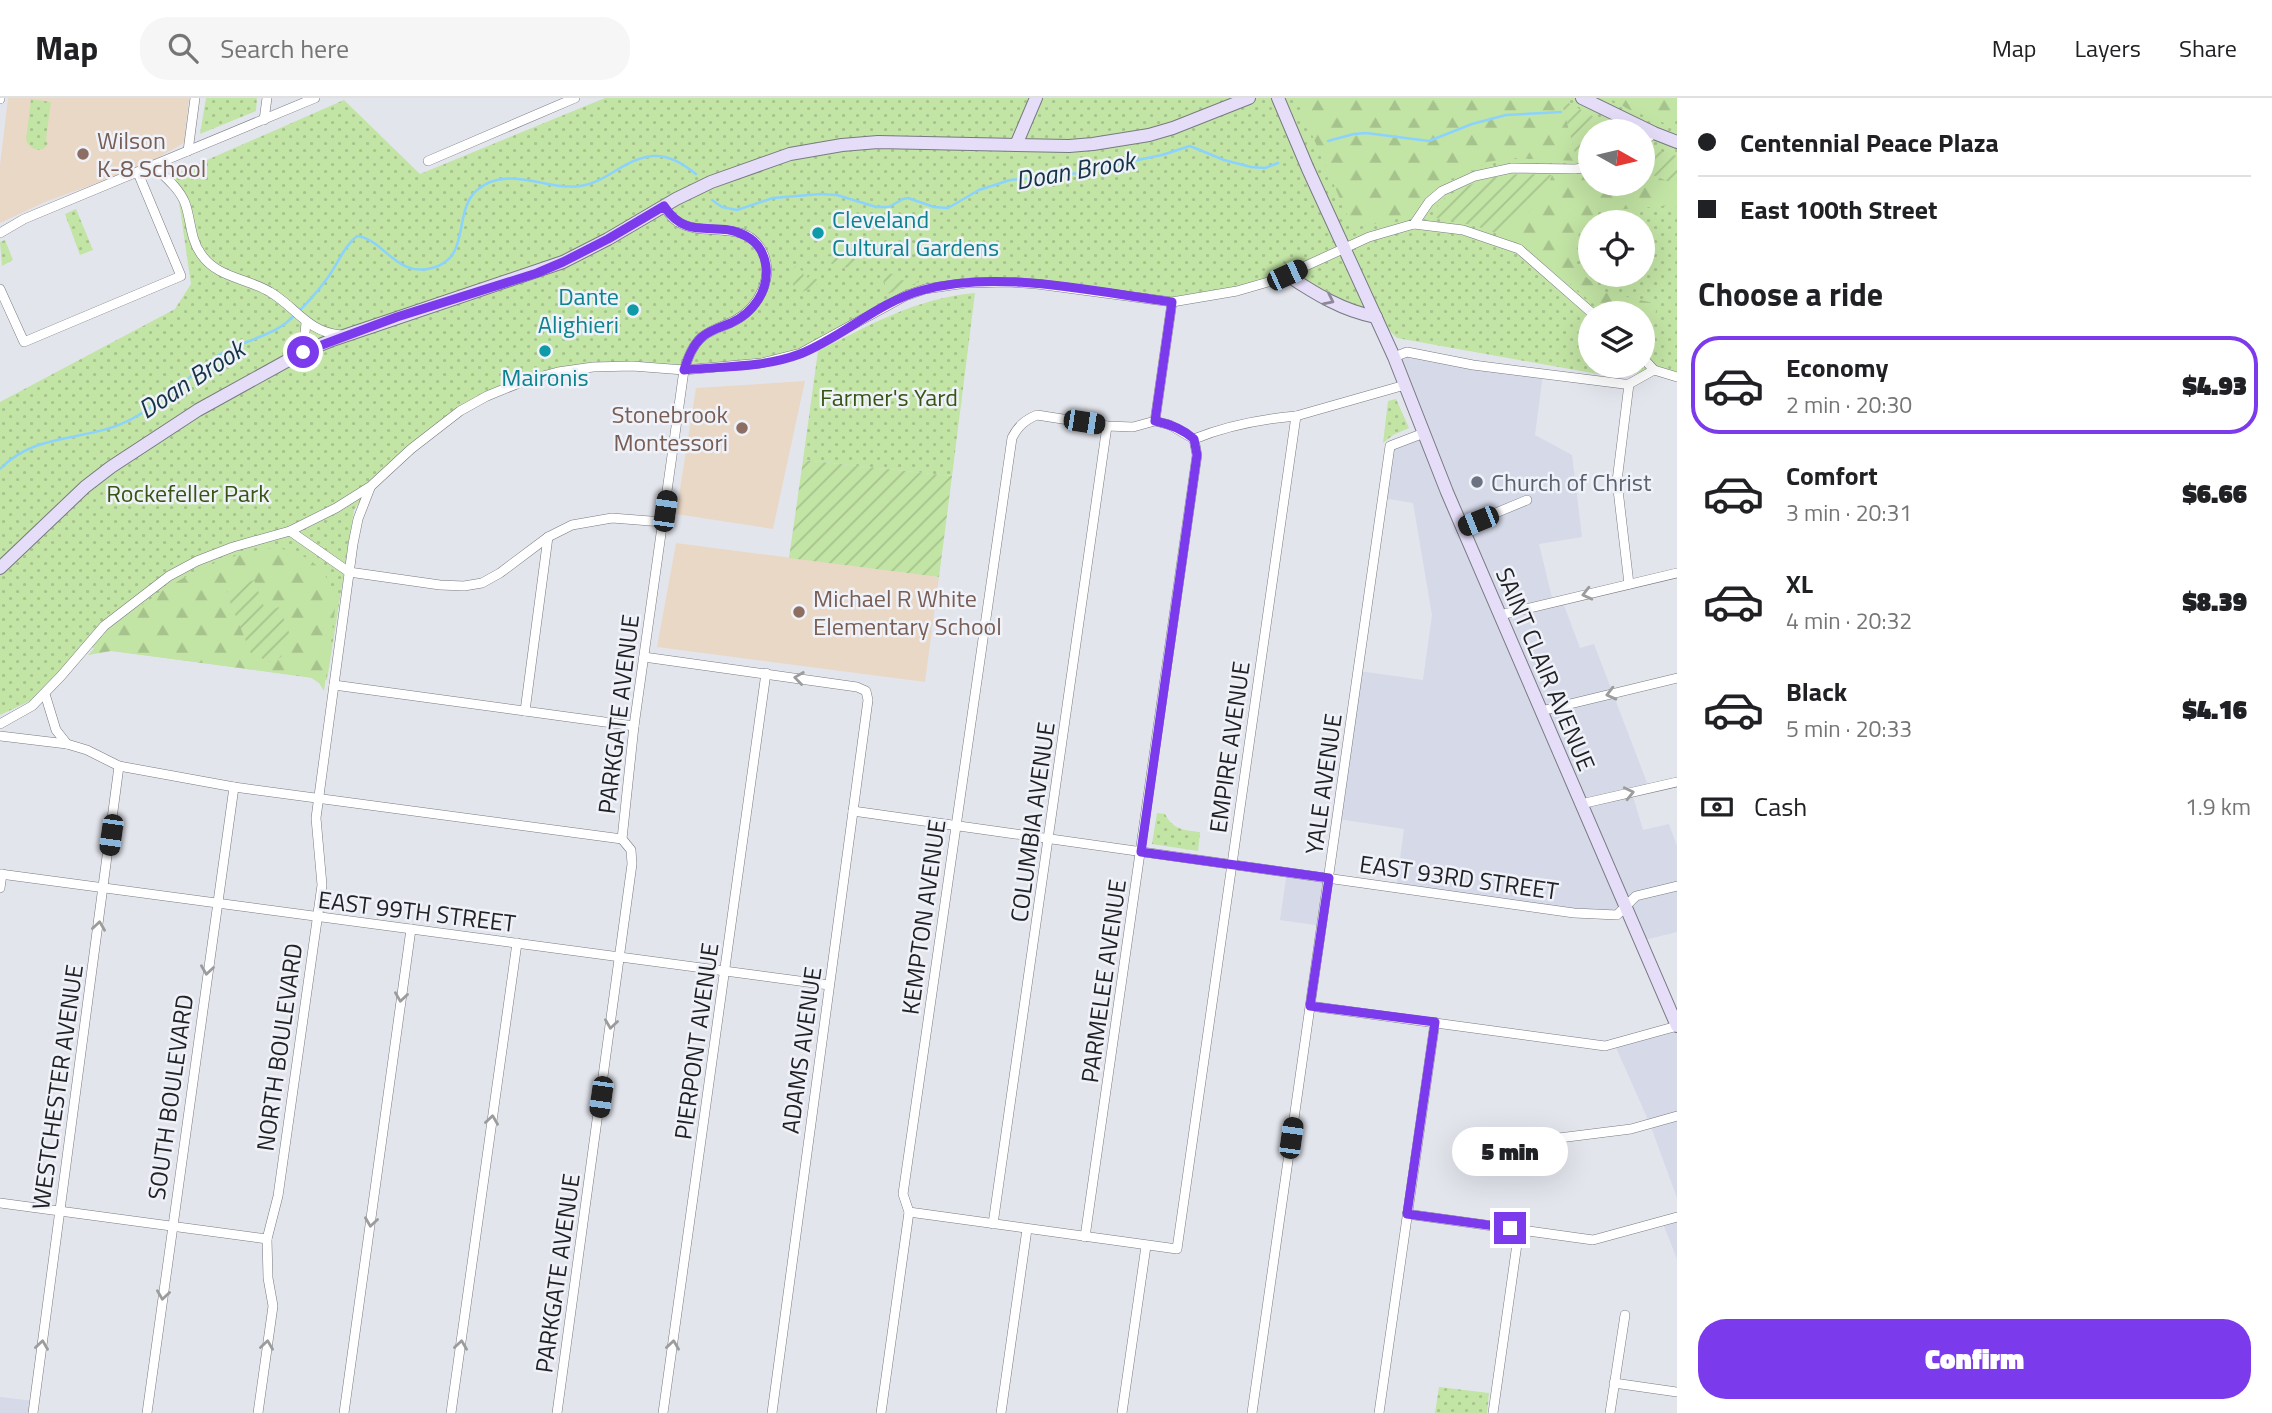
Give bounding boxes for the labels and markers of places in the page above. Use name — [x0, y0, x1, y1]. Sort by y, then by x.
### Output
place label: Wilson K-8 School — [97, 122, 206, 186]
marker: Wilson K-8 School — [75, 146, 91, 162]
place label: Cleveland Cultural Gardens — [832, 201, 999, 265]
marker: Cleveland Cultural Gardens — [810, 225, 826, 241]
place label: Dante Alighieri — [538, 278, 619, 342]
marker: Dante Alighieri — [625, 302, 641, 318]
marker: Maironis — [537, 343, 553, 359]
place label: Maironis — [501, 359, 589, 395]
place label: Stonebrook Montessori — [612, 396, 728, 460]
marker: Stonebrook Montessori — [734, 420, 750, 436]
place label: Church of Christ — [1491, 464, 1652, 500]
marker: Church of Christ — [1469, 474, 1485, 490]
place label: Michael R White Elementary School — [813, 580, 1002, 644]
marker: Michael R White Elementary School — [791, 604, 807, 620]

